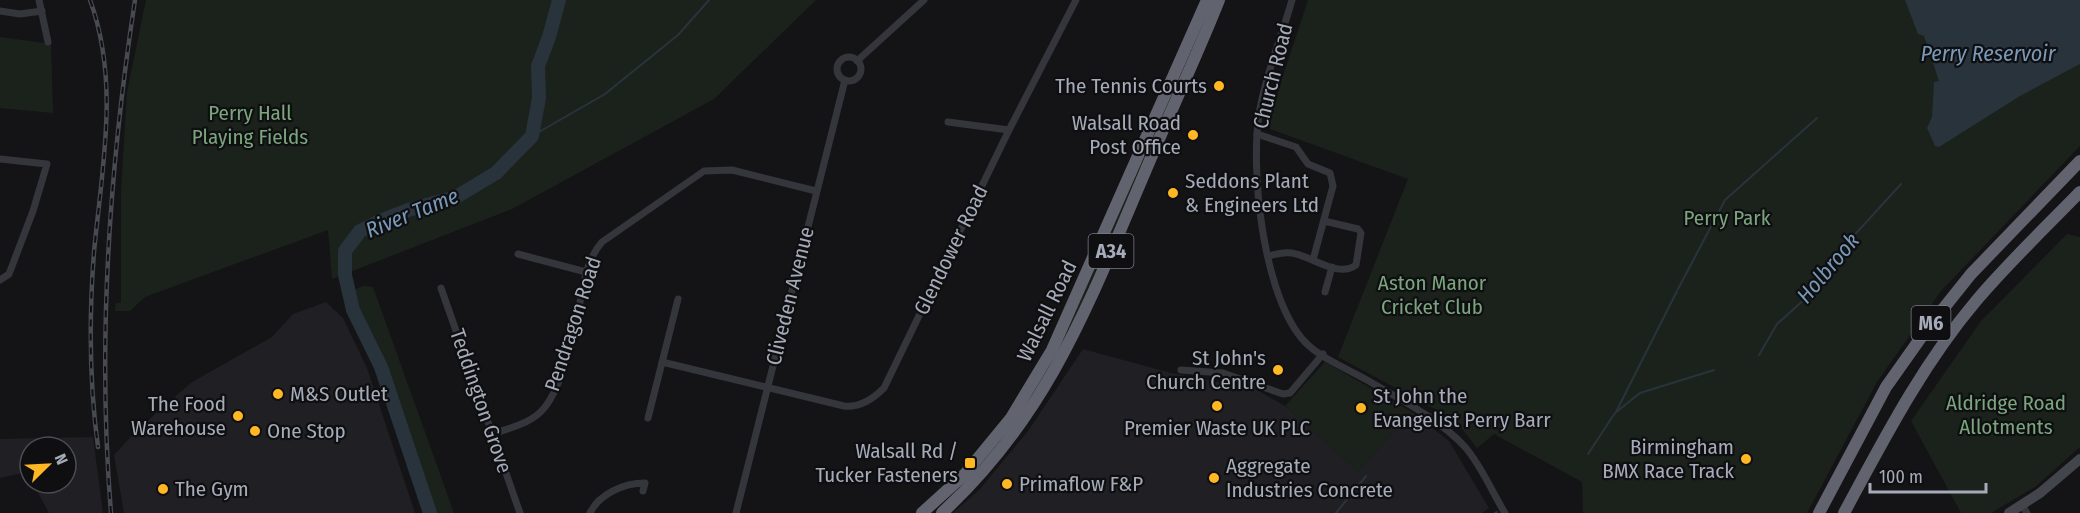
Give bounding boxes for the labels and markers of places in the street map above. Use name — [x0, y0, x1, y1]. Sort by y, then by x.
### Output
place label: The Tennis Courts — [1055, 73, 1207, 99]
marker: The Tennis Courts — [1212, 79, 1226, 93]
place label: Walsall Road Post Office — [1072, 110, 1181, 160]
marker: Walsall Road Post Office — [1186, 128, 1200, 142]
place label: Seddons Plant & Engineers Ltd — [1185, 168, 1319, 218]
marker: Seddons Plant & Engineers Ltd — [1166, 186, 1180, 200]
place label: St John's Church Centre — [1146, 345, 1266, 395]
marker: St John's Church Centre — [1271, 363, 1285, 377]
place label: M&S Outlet — [290, 381, 388, 407]
place label: St John the Evangelist Perry Barr — [1373, 383, 1551, 433]
marker: M&S Outlet — [271, 387, 285, 401]
place label: The Food Warehouse — [131, 391, 226, 441]
marker: Premier Waste UK PLC — [1210, 399, 1224, 413]
marker: St John the Evangelist Perry Barr — [1354, 401, 1368, 415]
marker: The Food Warehouse — [231, 409, 245, 423]
place label: Premier Waste UK PLC — [1124, 415, 1310, 441]
place label: One Stop — [267, 418, 346, 444]
marker: One Stop — [248, 424, 262, 438]
place label: Birmingham BMX Race Track — [1602, 434, 1734, 484]
place label: Walsall Rd / Tucker Fasteners — [815, 438, 958, 488]
marker: Birmingham BMX Race Track — [1739, 452, 1753, 466]
place label: Aggregate Industries Concrete — [1226, 453, 1393, 503]
marker: Walsall Rd / Tucker Fasteners — [963, 456, 977, 470]
place label: Primaflow F&P — [1019, 471, 1143, 497]
marker: Aggregate Industries Concrete — [1207, 471, 1221, 485]
place label: The Gym — [175, 476, 249, 502]
marker: Primaflow F&P — [1000, 477, 1014, 491]
marker: The Gym — [156, 482, 170, 496]

